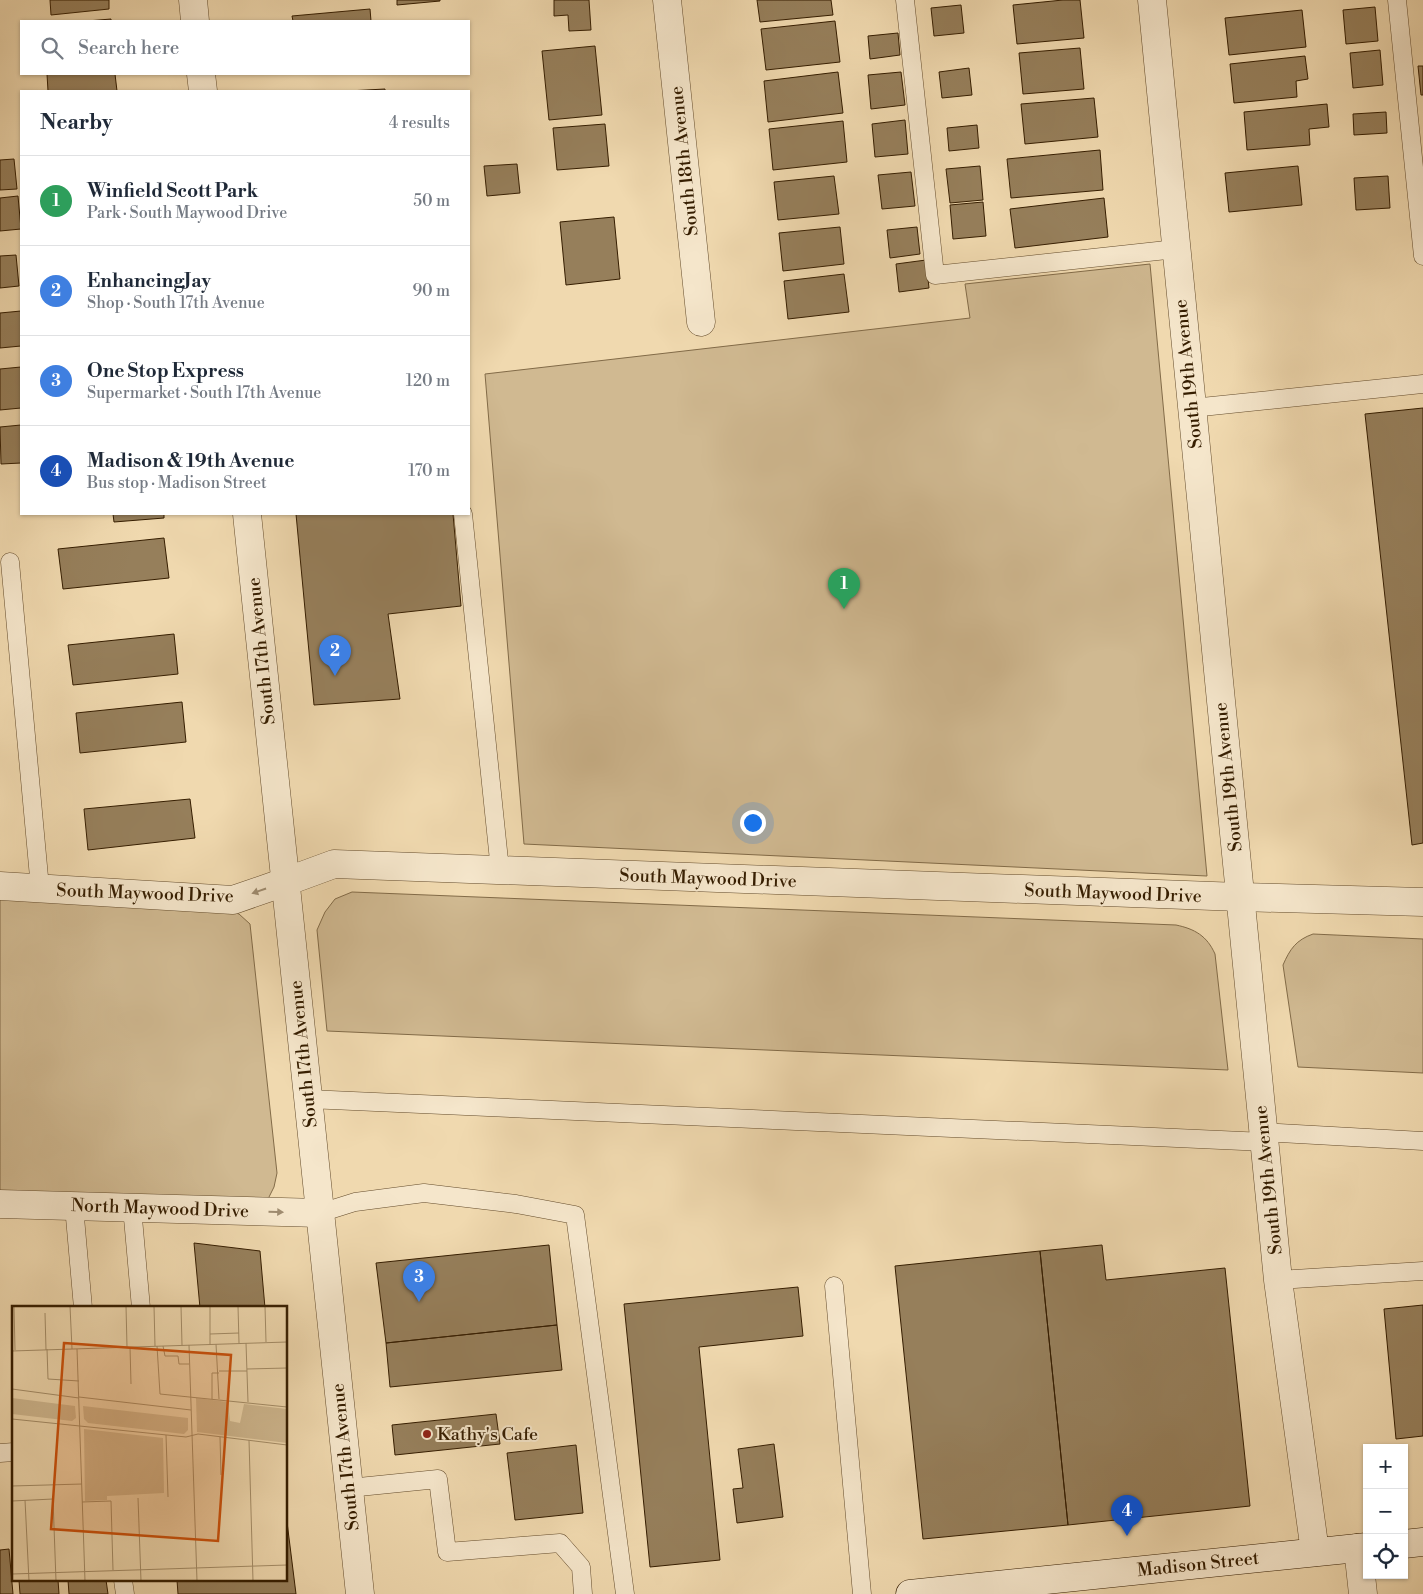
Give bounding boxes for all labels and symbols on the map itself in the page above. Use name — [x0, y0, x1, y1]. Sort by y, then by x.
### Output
street label: South 18th Avenue — [665, 85, 704, 237]
street label: South 19th Avenue — [1169, 298, 1208, 450]
pin: 1 — [828, 568, 860, 609]
street label: South 17th Avenue — [242, 576, 281, 726]
pin: 2 — [319, 635, 351, 676]
street label: South 19th Avenue — [1209, 701, 1248, 853]
your location — [740, 810, 766, 836]
street label: South Maywood Drive — [619, 864, 797, 893]
street label: South Maywood Drive — [56, 879, 234, 908]
street label: South Maywood Drive — [1024, 879, 1202, 908]
one-way arrow — [251, 887, 266, 895]
street label: South 17th Avenue — [284, 979, 323, 1129]
street label: South 19th Avenue — [1249, 1104, 1288, 1256]
street label: North Maywood Drive — [70, 1194, 250, 1223]
one-way arrow — [268, 1208, 284, 1216]
pin: 3 — [403, 1261, 435, 1302]
inset map — [12, 1306, 288, 1582]
street label: South 17th Avenue — [326, 1382, 365, 1532]
place label: Kathy's Cafe — [437, 1423, 538, 1446]
marker: Kathy's Cafe — [421, 1428, 433, 1440]
pin: 4 — [1111, 1495, 1143, 1536]
street label: Madison Street — [1136, 1547, 1261, 1582]

